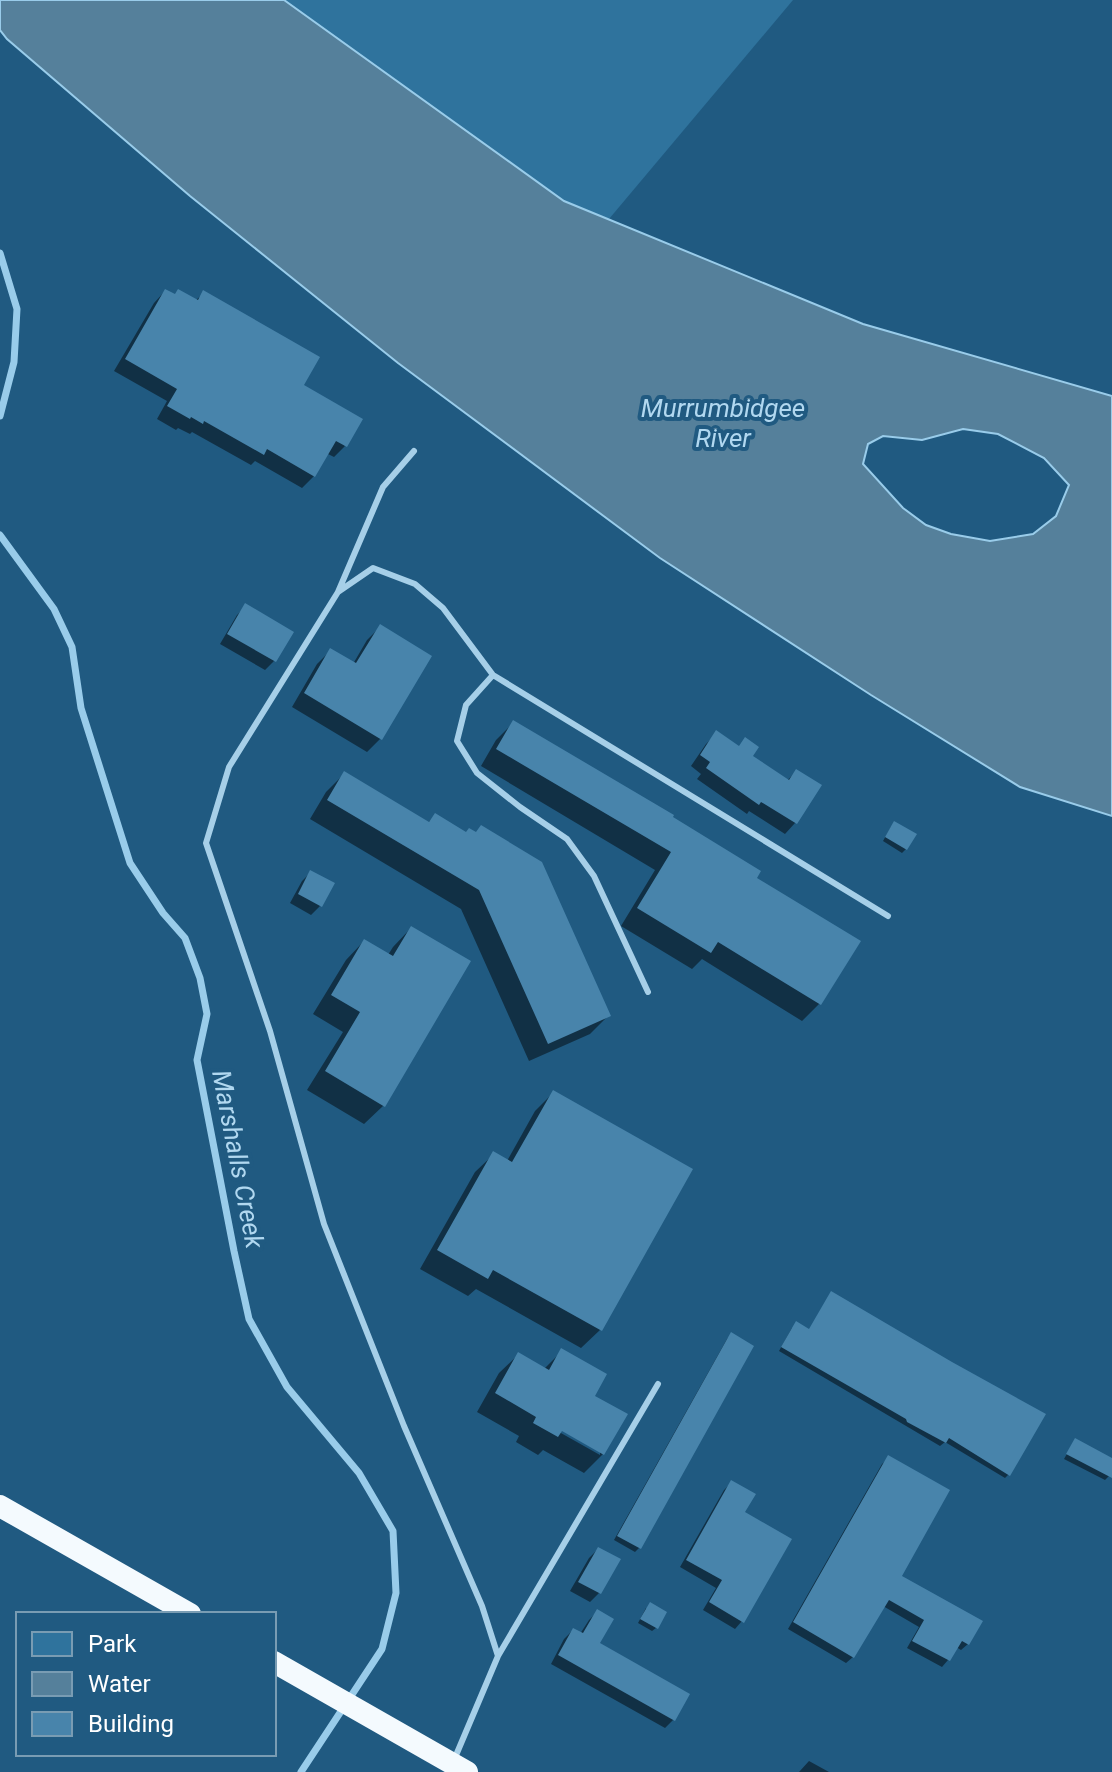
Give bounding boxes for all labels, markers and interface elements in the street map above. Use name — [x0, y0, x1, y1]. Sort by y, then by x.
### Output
water label: Murrumbidgee River — [641, 393, 805, 453]
water label: Marshalls Creek — [206, 1067, 270, 1252]
legend — [16, 1612, 276, 1756]
text: Park — [88, 1630, 137, 1658]
text: Water — [88, 1670, 151, 1698]
text: Building — [88, 1710, 174, 1738]

